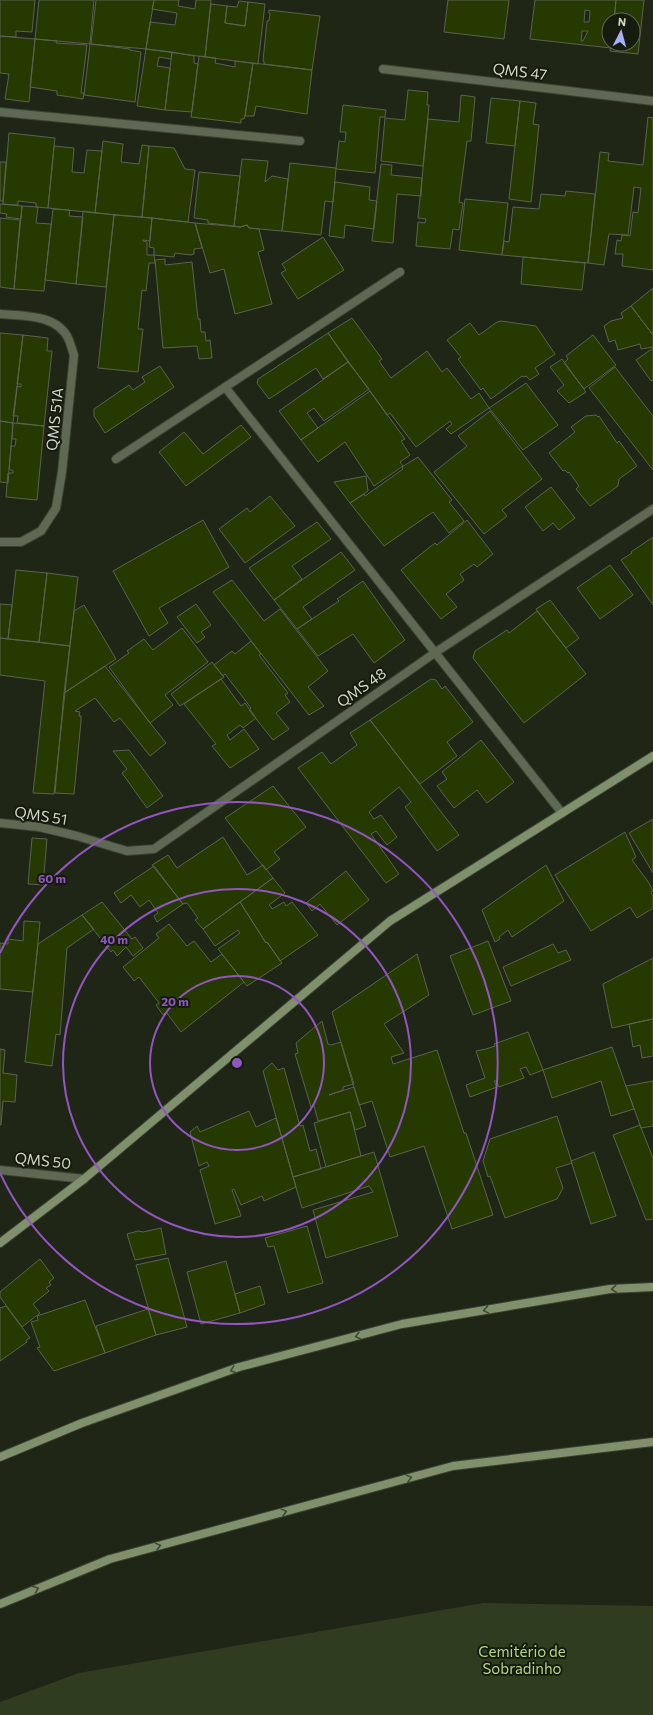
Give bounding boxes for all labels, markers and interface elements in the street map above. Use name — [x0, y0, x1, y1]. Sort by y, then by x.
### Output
north arrow — [601, 12, 641, 52]
text: N — [617, 15, 627, 28]
street label: QMS 47 — [492, 59, 548, 83]
street label: QMS 51A — [42, 387, 66, 451]
street label: QMS 48 — [333, 664, 389, 710]
street label: QMS 51 — [13, 802, 69, 828]
text: 60 m — [38, 871, 66, 885]
text: 40 m — [100, 932, 128, 946]
text: 20 m — [161, 994, 189, 1008]
centre of rings — [230, 1056, 244, 1070]
street label: QMS 50 — [14, 1148, 72, 1172]
one-way arrow — [611, 1285, 617, 1294]
one-way arrow — [483, 1305, 489, 1314]
one-way arrow — [355, 1331, 362, 1340]
one-way arrow — [230, 1365, 237, 1373]
one-way arrow — [406, 1474, 413, 1483]
one-way arrow — [280, 1508, 287, 1517]
one-way arrow — [155, 1542, 162, 1551]
one-way arrow — [32, 1586, 40, 1594]
park label: Cemitério de Sobradinho — [478, 1642, 566, 1677]

